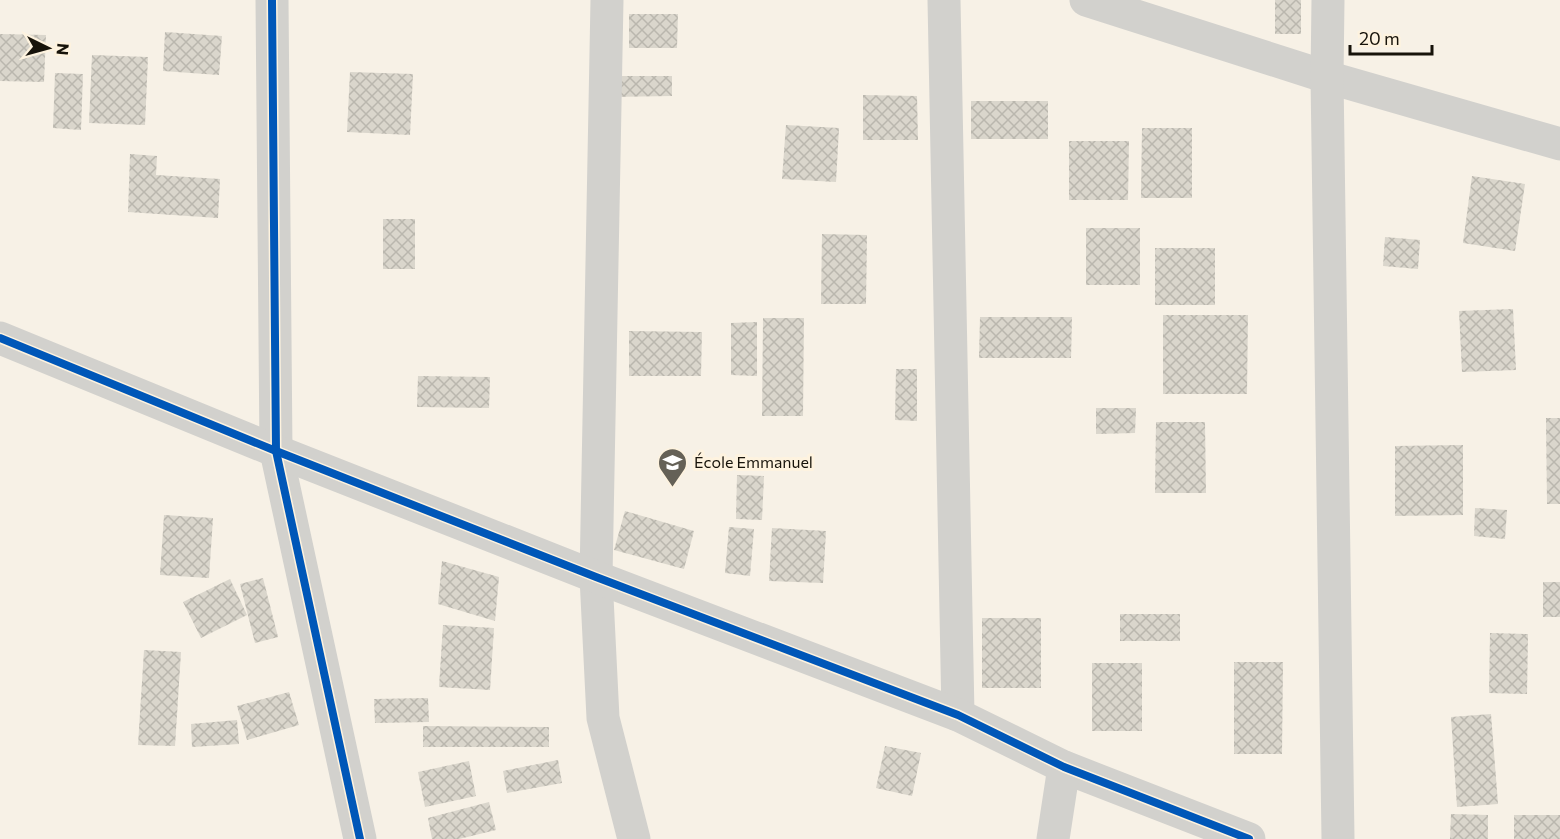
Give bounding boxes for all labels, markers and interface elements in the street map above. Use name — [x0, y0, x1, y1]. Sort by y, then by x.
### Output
north arrow — [18, 18, 78, 78]
scale bar — [1350, 18, 1432, 56]
text: 20 m — [1359, 27, 1400, 49]
text: N — [53, 43, 73, 56]
school or university icon: École Emmanuel — [657, 446, 689, 488]
place label: École Emmanuel — [694, 452, 813, 471]

